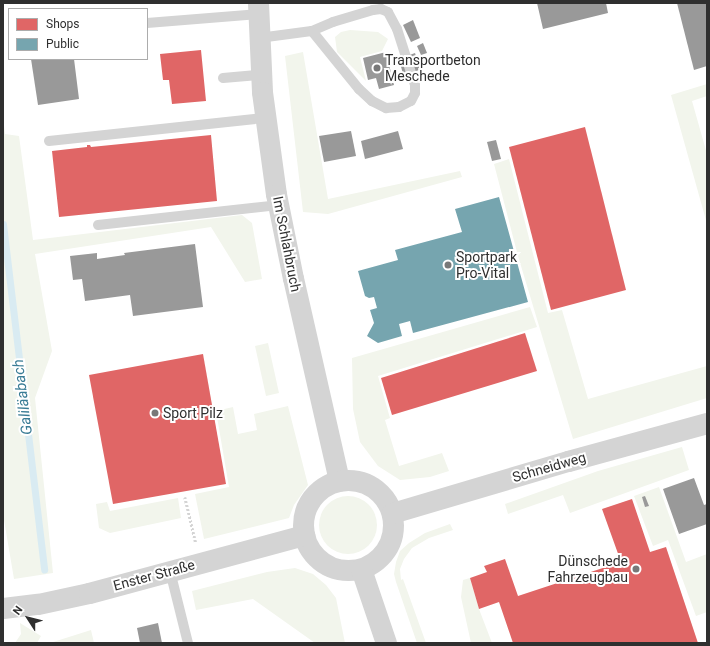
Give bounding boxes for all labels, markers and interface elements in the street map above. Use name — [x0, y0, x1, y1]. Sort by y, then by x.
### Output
legend — [8, 8, 148, 60]
text: Shops — [46, 17, 80, 31]
text: Public — [46, 37, 79, 51]
place label: Transportbeton Meschede — [385, 52, 481, 84]
marker: Transportbeton Meschede — [372, 63, 382, 73]
street label: Im Schlahbruch — [269, 195, 305, 293]
place label: Sportpark Pro-Vital — [456, 249, 517, 282]
marker: Sportpark Pro-Vital — [443, 260, 453, 270]
water label: Galiläabach — [9, 358, 37, 436]
place label: Sport Pilz — [163, 405, 223, 421]
marker: Sport Pilz — [150, 408, 160, 418]
street label: Schneidweg — [510, 449, 588, 485]
place label: Dünschede Fahrzeugbau — [547, 553, 628, 586]
street label: Enster Straße — [111, 556, 197, 594]
marker: Dünschede Fahrzeugbau — [631, 564, 641, 574]
north arrow — [8, 598, 48, 638]
text: N — [10, 604, 25, 618]

